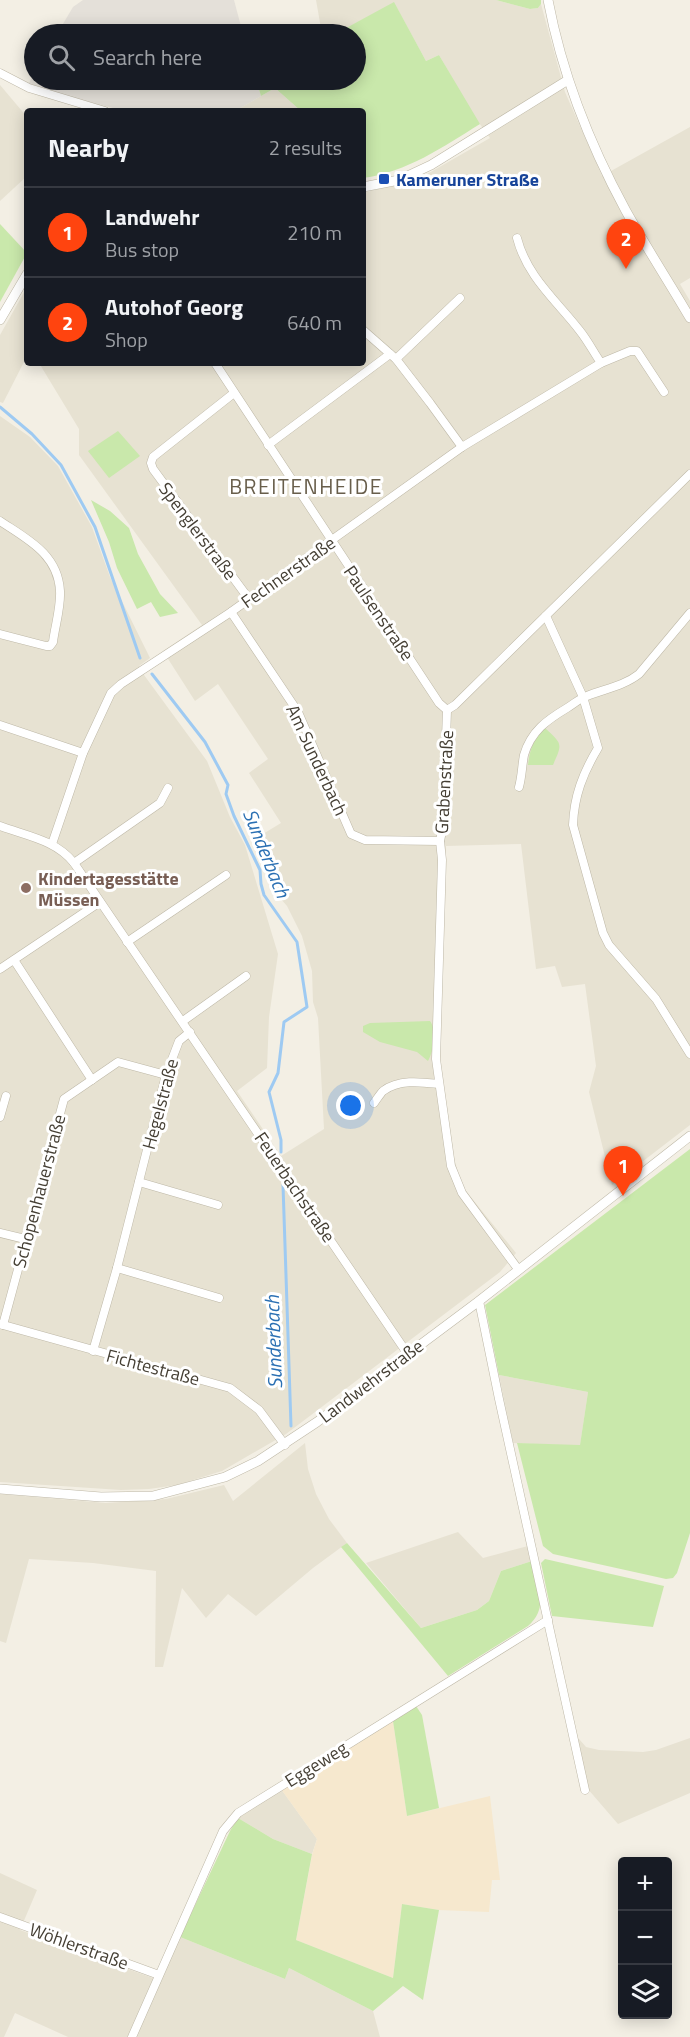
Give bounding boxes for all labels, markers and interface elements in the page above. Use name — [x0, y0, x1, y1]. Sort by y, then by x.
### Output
search box — [24, 24, 366, 90]
text: Search here — [93, 40, 202, 74]
icon: search — [45, 41, 78, 74]
text: Nearby — [48, 128, 129, 167]
text: 2 results — [269, 132, 342, 163]
place label: Kameruner Straße — [396, 166, 539, 193]
marker: Kameruner Straße — [377, 172, 391, 186]
text: Landwehr — [105, 200, 199, 234]
text: 1 — [62, 217, 73, 248]
text: 210 m — [287, 217, 342, 248]
pin: 2 — [606, 220, 646, 269]
text: Bus stop — [105, 234, 179, 265]
text: Autohof Georg — [105, 290, 243, 324]
text: 2 — [62, 307, 73, 338]
text: 640 m — [287, 307, 342, 338]
text: Shop — [105, 324, 148, 355]
district label: BREITENHEIDE — [229, 470, 383, 502]
street label: Spenglerstraße — [152, 477, 244, 585]
street label: Fechnerstraße — [235, 529, 341, 615]
street label: Paulsenstraße — [337, 560, 421, 666]
street label: Am Sunderbach — [280, 700, 354, 820]
street label: Grabenstraße — [428, 729, 460, 835]
water label: Sunderbach — [235, 804, 299, 903]
place label: Kindertagesstätte Müssen — [38, 865, 179, 913]
marker: Kindertagesstätte Müssen — [19, 881, 33, 895]
street label: Hegelstraße — [135, 1056, 185, 1152]
your location — [336, 1091, 365, 1120]
street label: Schopenhauerstraße — [6, 1111, 72, 1271]
street label: Feuerbachstraße — [248, 1126, 342, 1248]
pin: 1 — [604, 1146, 642, 1196]
water label: Sunderbach — [256, 1294, 290, 1389]
street label: Landwehrstraße — [313, 1333, 429, 1429]
street label: Fichtestraße — [103, 1342, 203, 1392]
street label: Eggeweg — [280, 1734, 352, 1794]
map controls — [618, 1857, 672, 2019]
button: + — [618, 1857, 672, 1911]
button: − — [618, 1911, 672, 1965]
street label: Wöhlerstraße — [26, 1916, 132, 1976]
button: layers — [618, 1965, 672, 2019]

